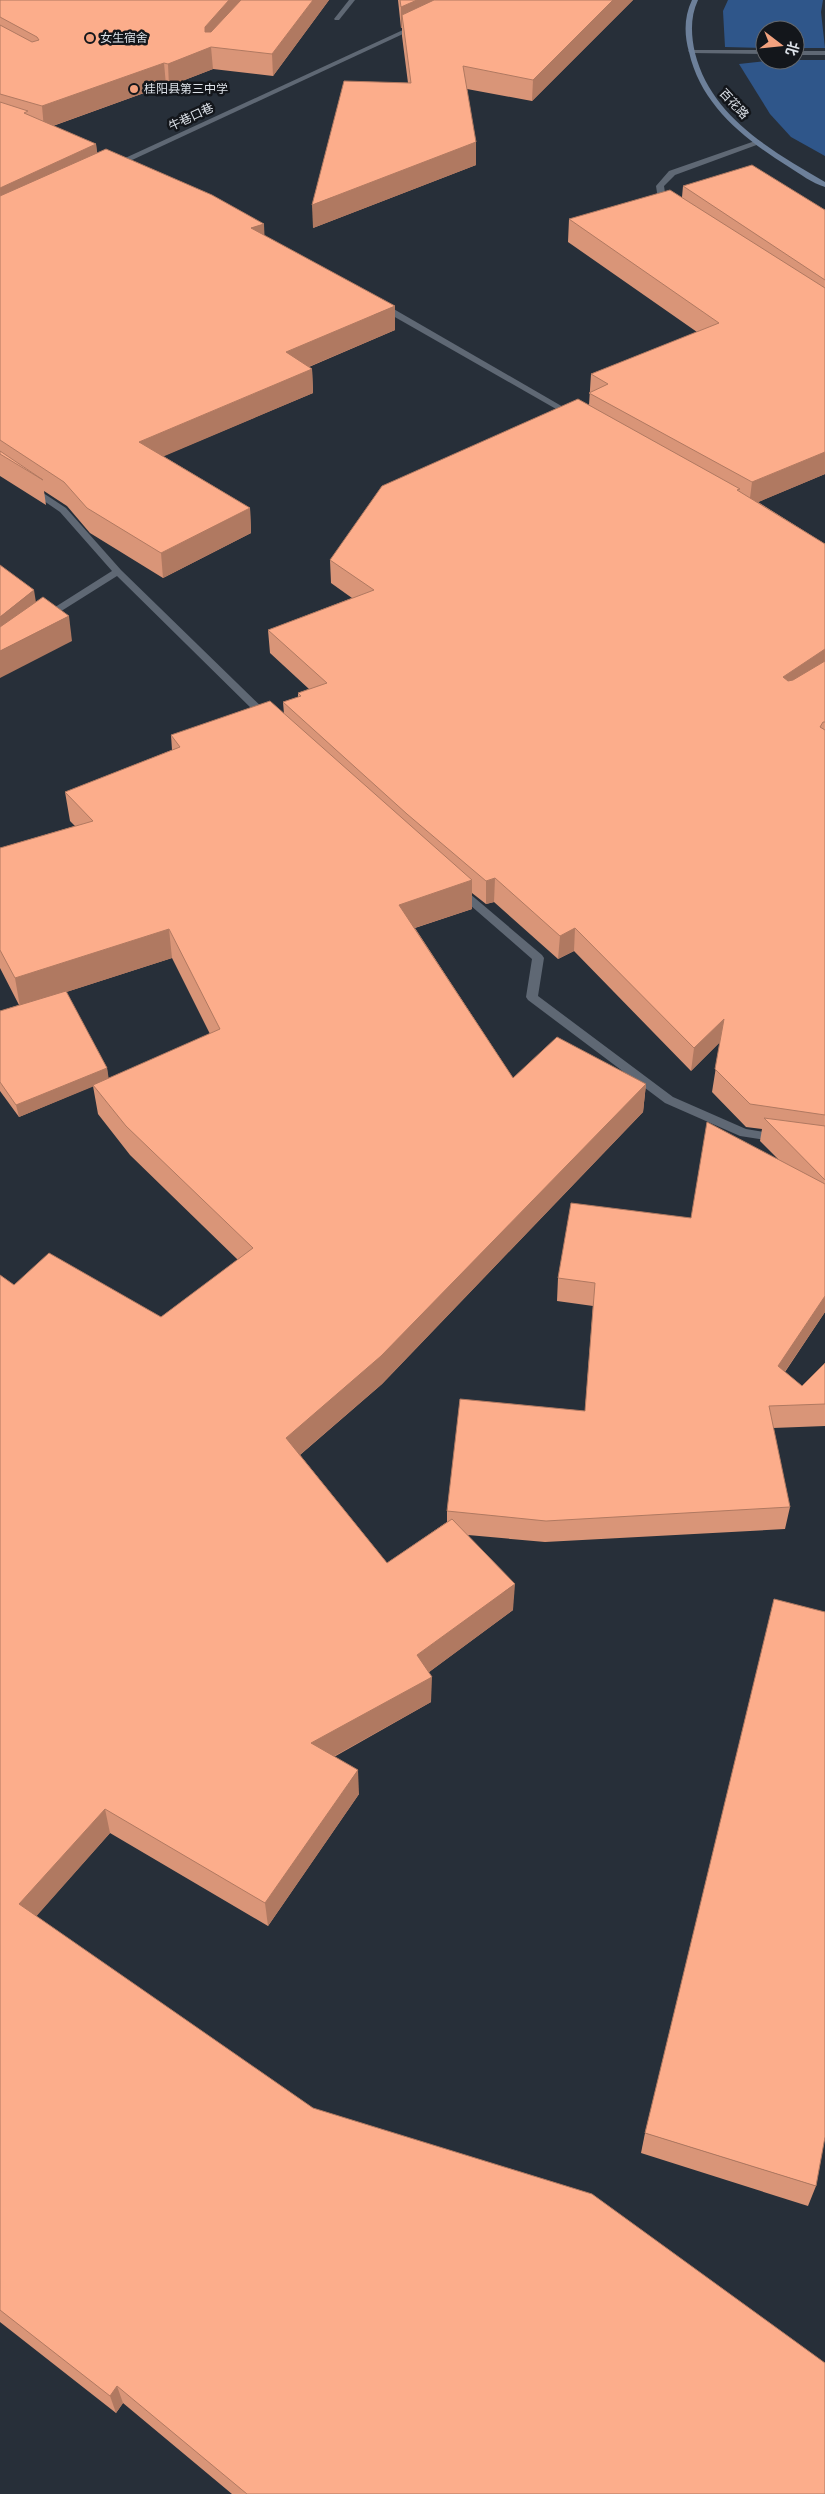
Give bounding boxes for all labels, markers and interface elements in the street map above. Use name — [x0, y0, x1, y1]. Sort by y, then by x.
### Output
north arrow — [755, 20, 805, 70]
place label: 女生宿舍 — [100, 31, 148, 45]
marker: 女生宿舍 — [84, 32, 96, 44]
text: 北 — [783, 40, 802, 58]
place label: 桂阳县第三中学 — [144, 82, 228, 96]
marker: 桂阳县第三中学 — [128, 83, 140, 95]
street label: 百花路 — [717, 86, 751, 122]
street label: 牛巷口巷 — [166, 101, 216, 133]

